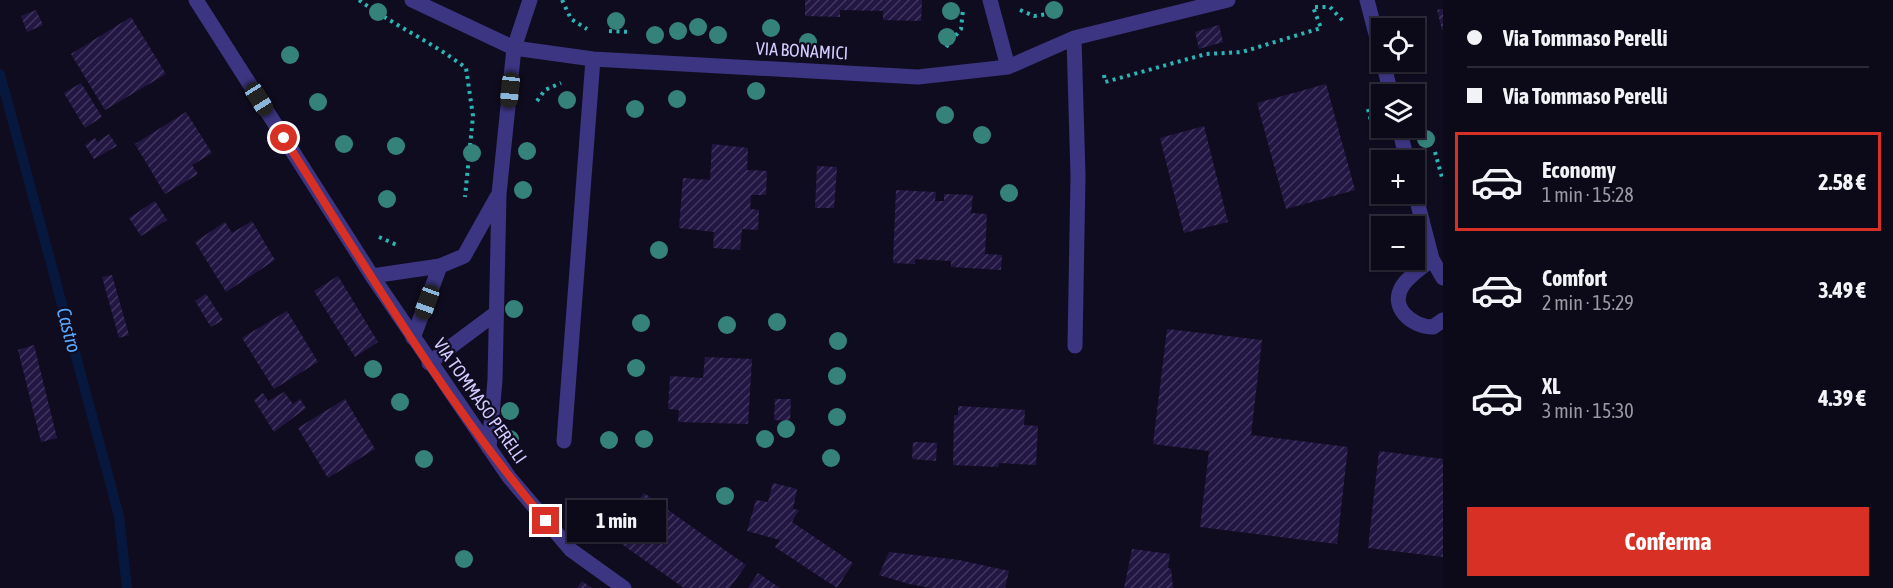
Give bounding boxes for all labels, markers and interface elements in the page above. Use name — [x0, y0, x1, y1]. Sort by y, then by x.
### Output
map controls — [1371, 18, 1425, 270]
button: locate — [1371, 18, 1425, 72]
text: Via Tommaso Perelli — [1503, 25, 1668, 51]
street label: VIA BONAMICI — [755, 38, 849, 63]
car — [499, 71, 521, 109]
car — [242, 79, 276, 119]
text: Via Tommaso Perelli — [1503, 83, 1668, 109]
button: layers — [1371, 84, 1425, 138]
route start — [270, 124, 297, 151]
button: + — [1371, 150, 1425, 204]
icon: car — [1470, 155, 1524, 209]
text: Economy — [1542, 157, 1616, 183]
text: 2.58 € — [1818, 169, 1866, 195]
text: 1 min · 15:28 — [1542, 183, 1634, 206]
button: − — [1371, 216, 1425, 270]
icon: car — [1470, 263, 1524, 317]
text: Comfort — [1542, 265, 1607, 291]
text: 3.49 € — [1818, 277, 1866, 303]
car — [412, 282, 442, 322]
text: 2 min · 15:29 — [1542, 291, 1634, 314]
water label: Castro — [52, 305, 87, 355]
street label: VIA TOMMASO PERELLI — [429, 334, 531, 467]
icon: car — [1470, 371, 1524, 425]
text: XL — [1542, 373, 1560, 399]
text: 4.39 € — [1818, 385, 1866, 411]
text: 3 min · 15:30 — [1542, 399, 1634, 422]
callout: 1 min — [567, 500, 666, 542]
route end — [532, 507, 559, 534]
button: Conferma — [1467, 507, 1869, 576]
text: 1 min — [596, 509, 637, 532]

